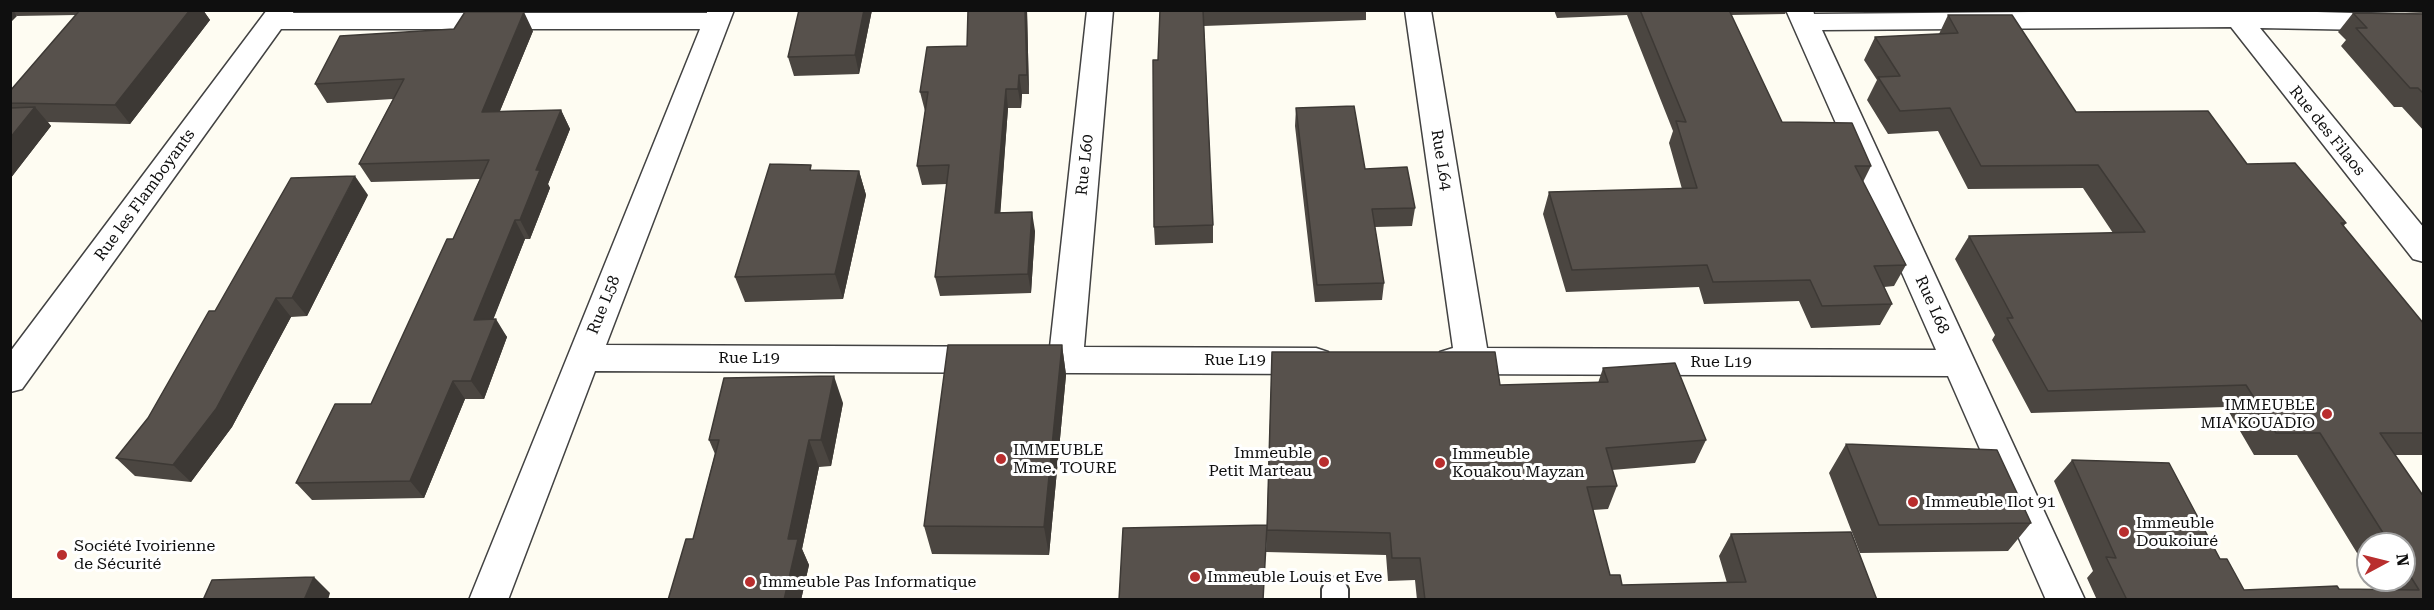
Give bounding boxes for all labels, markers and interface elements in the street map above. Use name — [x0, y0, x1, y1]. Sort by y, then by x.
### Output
street label: Rue des Filaos — [2285, 82, 2369, 180]
street label: Rue les Flamboyants — [91, 125, 199, 265]
street label: Rue L64 — [1427, 128, 1455, 192]
street label: Rue L60 — [1072, 133, 1098, 197]
street label: Rue L58 — [584, 273, 624, 337]
street label: Rue L68 — [1911, 273, 1953, 337]
street label: Rue L19 — [718, 348, 780, 368]
street label: Rue L19 — [1204, 350, 1266, 370]
street label: Rue L19 — [1690, 352, 1752, 372]
place label: IMMEUBLE MIA KOUADIO — [2200, 395, 2315, 433]
marker: IMMEUBLE MIA KOUADIO — [2320, 407, 2334, 421]
place label: IMMEUBLE Mme. TOURE — [1013, 440, 1117, 478]
place label: Immeuble Petit Marteau — [1209, 443, 1312, 481]
place label: Immeuble Kouakou Mayzan — [1452, 444, 1585, 482]
marker: IMMEUBLE Mme. TOURE — [994, 452, 1008, 466]
marker: Immeuble Petit Marteau — [1317, 455, 1331, 469]
marker: Immeuble Kouakou Mayzan — [1433, 456, 1447, 470]
place label: Immeuble Ilot 91 — [1925, 492, 2056, 512]
marker: Immeuble Ilot 91 — [1906, 495, 1920, 509]
place label: Immeuble Doukoiuré — [2136, 513, 2218, 551]
marker: Immeuble Doukoiuré — [2117, 525, 2131, 539]
north arrow — [2356, 532, 2416, 592]
place label: Société Ivoirienne de Sécurité — [74, 536, 215, 574]
marker: Société Ivoirienne de Sécurité — [55, 548, 69, 562]
text: N — [2392, 553, 2413, 567]
place label: Immeuble Louis et Eve — [1207, 567, 1382, 587]
marker: Immeuble Louis et Eve — [1188, 570, 1202, 584]
place label: Immeuble Pas Informatique — [762, 572, 976, 592]
marker: Immeuble Pas Informatique — [743, 575, 757, 589]

